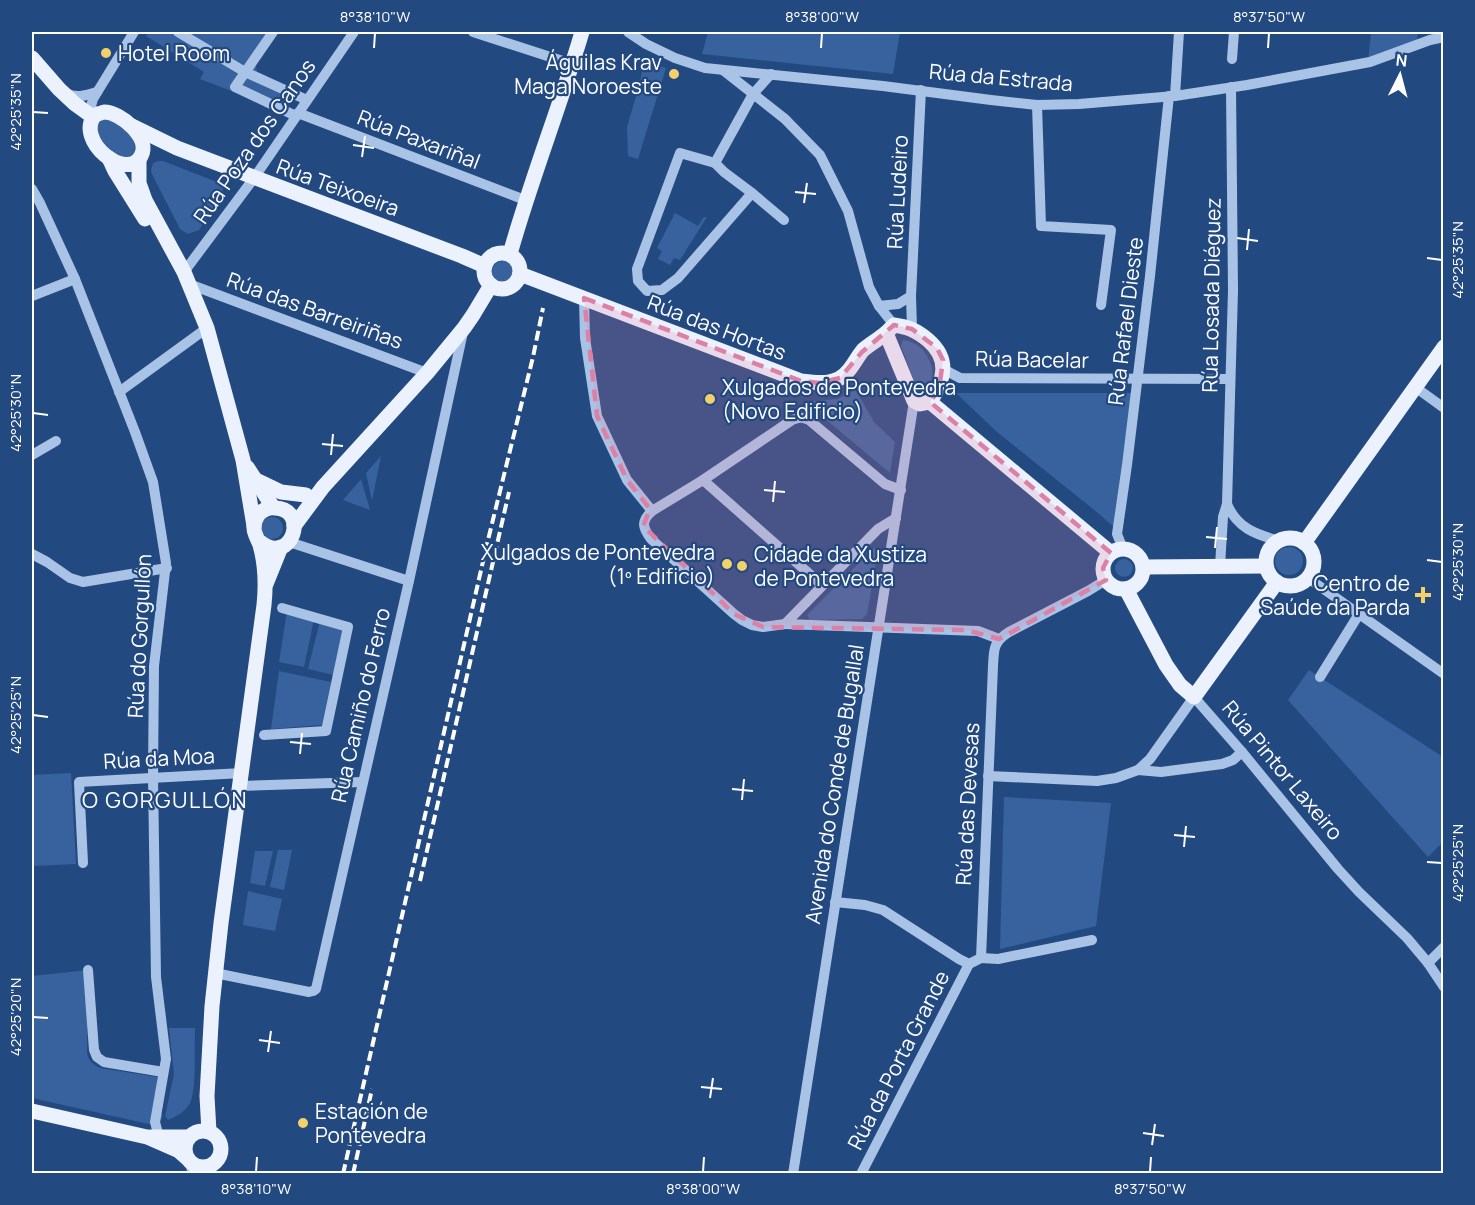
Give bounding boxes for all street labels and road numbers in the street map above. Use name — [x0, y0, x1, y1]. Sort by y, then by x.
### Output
street label: Rúa Poza dos Canos — [187, 53, 321, 229]
street label: Rúa da Estrada — [928, 57, 1074, 97]
street label: Rúa Paxariñal — [354, 103, 484, 175]
street label: Rúa Ludeiro — [880, 134, 914, 250]
street label: Rúa Teixoeira — [273, 152, 403, 222]
street label: Rúa Losada Diéguez — [1195, 197, 1227, 393]
street label: Rúa Rafael Dieste — [1101, 235, 1149, 407]
street label: Rúa das Barreiriñas — [223, 265, 407, 355]
street label: Rúa das Hortas — [644, 288, 790, 366]
street label: Rúa Bacelar — [975, 344, 1090, 374]
street label: Rúa do Gorgullón — [121, 553, 157, 719]
street label: Rúa Camiño do Ferro — [324, 605, 396, 805]
street label: Avenida do Conde de Bugallal — [798, 642, 870, 926]
street label: Rúa Pintor Laxeiro — [1216, 694, 1350, 846]
street label: Rúa das Devesas — [949, 722, 985, 886]
street label: Rúa da Moa — [103, 741, 215, 775]
street label: Rúa da Porta Grande — [841, 966, 955, 1154]

